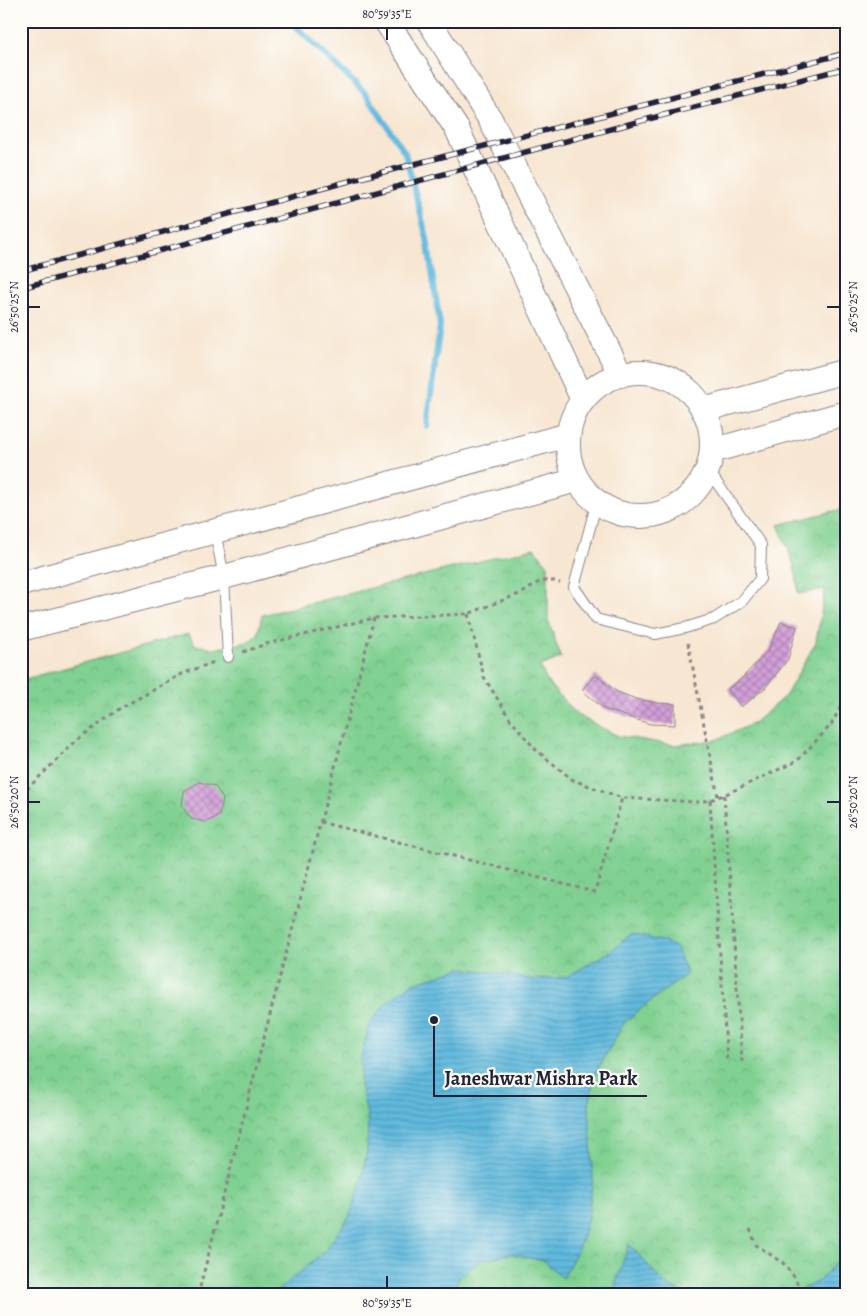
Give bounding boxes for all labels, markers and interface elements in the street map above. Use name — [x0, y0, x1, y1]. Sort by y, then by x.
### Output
text: 80°59'35"E — [362, 6, 412, 22]
text: 26°50'25"N — [6, 281, 22, 333]
text: 26°50'25"N — [845, 281, 861, 333]
text: 26°50'20"N — [6, 775, 22, 828]
text: 26°50'20"N — [845, 775, 861, 828]
callout: Janeshwar Mishra Park — [434, 1061, 647, 1096]
text: Janeshwar Mishra Park — [445, 1065, 638, 1092]
text: 80°59'35"E — [362, 1295, 412, 1311]

